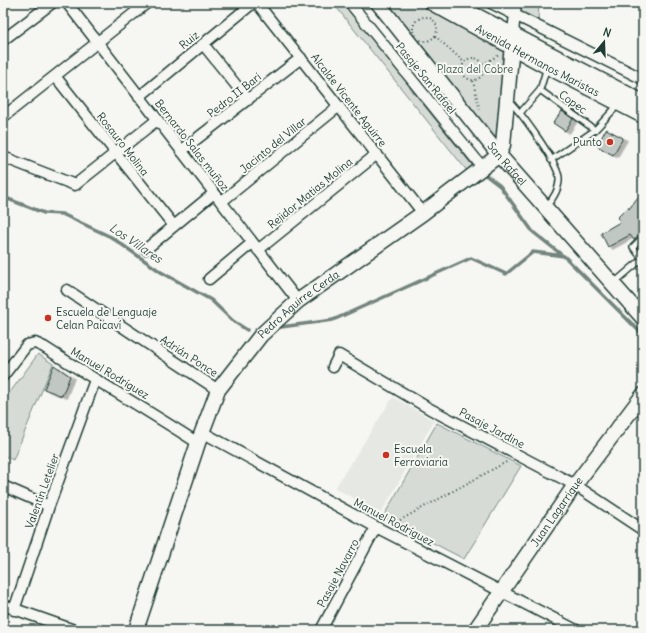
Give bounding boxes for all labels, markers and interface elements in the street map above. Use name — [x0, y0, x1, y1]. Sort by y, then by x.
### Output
street label: Avenida Hermanos Maristas — [473, 21, 602, 99]
north arrow — [584, 22, 624, 62]
text: N — [601, 25, 613, 40]
street label: Ruiz — [176, 28, 202, 52]
street label: Pasaje San Rafael — [393, 40, 459, 116]
street label: Alcalde Vicente Aguirre — [308, 51, 390, 149]
park label: Plaza del Cobre — [437, 62, 513, 76]
street label: Pedro II Bari — [204, 70, 264, 120]
street label: Copec — [556, 87, 590, 117]
street label: Bernardo Salas muñoz — [152, 96, 232, 194]
street label: Rosauro Molina — [94, 110, 152, 178]
street label: Jacinto del Villar — [237, 114, 309, 176]
place label: Punto — [573, 135, 602, 149]
marker: Punto — [605, 137, 615, 147]
street label: San Rafael — [484, 139, 529, 188]
street label: Rejidor Matias Molina — [265, 154, 355, 232]
water label: Los Villares — [107, 220, 166, 267]
street label: Pedro Aguirre Cerda — [255, 267, 342, 342]
place label: Escuela de Lenguaje Celan Paicaví — [56, 305, 157, 332]
marker: Escuela de Lenguaje Celan Paicaví — [43, 313, 53, 323]
street label: Adrián Ponce — [158, 332, 221, 380]
street label: Manuel Rodríguez — [68, 344, 152, 402]
street label: Pasaje Jardine — [457, 405, 527, 451]
place label: Escuela Ferroviaria — [394, 442, 448, 469]
marker: Escuela Ferroviaria — [381, 450, 391, 460]
street label: Valentín Letelier — [22, 451, 62, 530]
street label: Juan Lagarrigue — [528, 474, 586, 549]
street label: Manuel Rodríguez — [351, 495, 437, 549]
street label: Pasaje Navarro — [314, 536, 362, 610]

